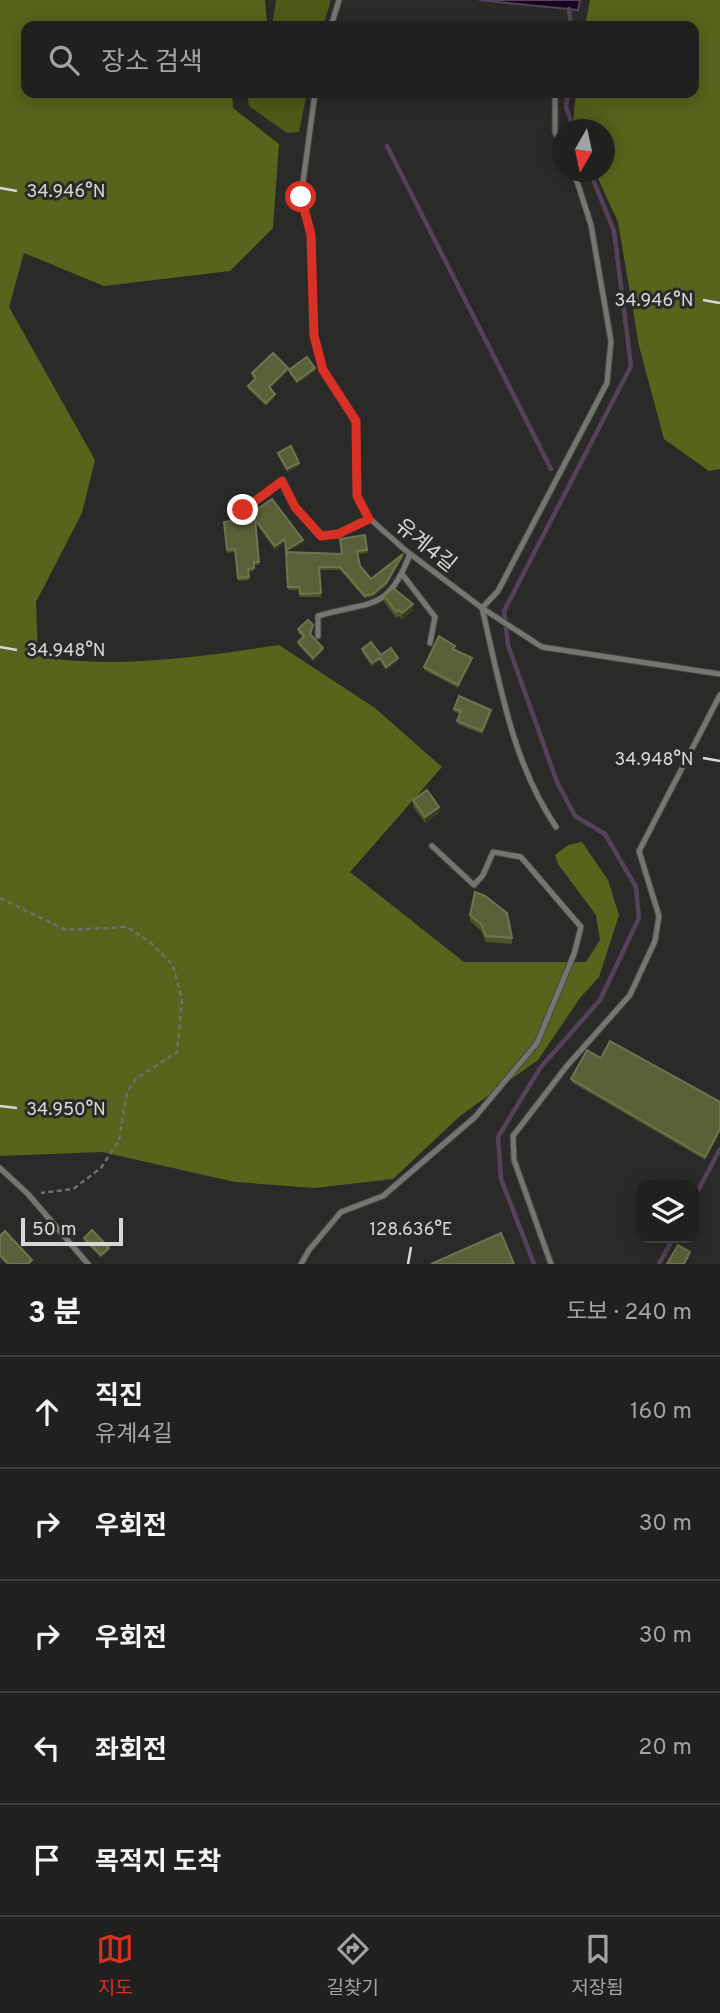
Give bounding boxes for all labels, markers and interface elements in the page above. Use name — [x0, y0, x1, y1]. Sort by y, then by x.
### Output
search box — [21, 21, 699, 98]
icon: search — [45, 41, 83, 79]
text: 장소 검색 — [101, 47, 203, 80]
north arrow — [552, 119, 615, 182]
text: 34.946°N — [27, 181, 105, 204]
route start — [285, 181, 316, 212]
text: 34.946°N — [615, 290, 693, 313]
route end — [227, 494, 258, 525]
street label: 유계4길 — [389, 513, 461, 579]
text: 34.948°N — [26, 640, 106, 663]
text: 34.948°N — [614, 749, 694, 772]
text: 34.950°N — [26, 1099, 106, 1122]
map controls — [636, 1180, 699, 1243]
button: layers — [636, 1180, 699, 1243]
scale bar — [21, 1215, 122, 1247]
text: 50 m — [32, 1218, 77, 1242]
text: 128.636°E — [369, 1219, 453, 1242]
text: 3 분 — [28, 1296, 81, 1333]
text: 도보 · 240 m — [566, 1299, 692, 1328]
text: 직진 — [95, 1381, 143, 1414]
icon: ahead — [28, 1393, 66, 1431]
text: 160 m — [630, 1398, 692, 1427]
text: 유계4길 — [95, 1421, 173, 1450]
icon: right — [28, 1505, 66, 1543]
text: 30 m — [639, 1510, 692, 1539]
text: 우회전 — [95, 1511, 167, 1544]
icon: right — [28, 1617, 66, 1655]
text: 30 m — [639, 1622, 692, 1651]
text: 우회전 — [95, 1623, 167, 1656]
icon: left — [28, 1729, 66, 1767]
text: 20 m — [638, 1734, 692, 1763]
text: 좌회전 — [95, 1735, 167, 1768]
icon: arrive — [28, 1841, 66, 1879]
text: 목적지 도착 — [95, 1847, 221, 1880]
tab: 지도 — [96, 1930, 134, 2001]
tab: 길찾기 — [327, 1930, 379, 2001]
tab: 저장됨 — [571, 1930, 624, 2001]

